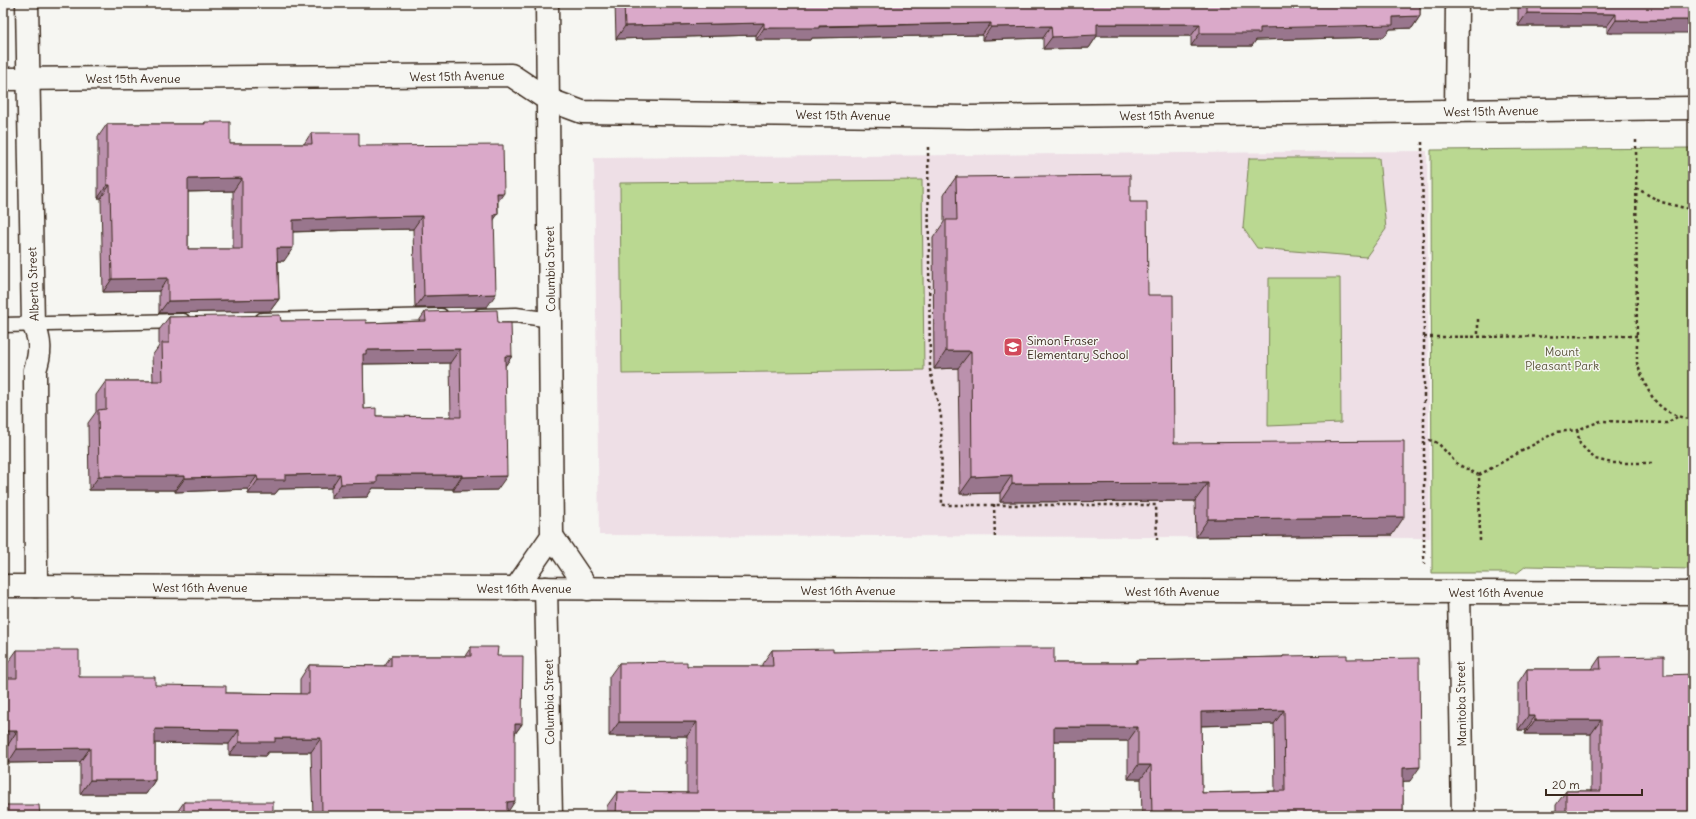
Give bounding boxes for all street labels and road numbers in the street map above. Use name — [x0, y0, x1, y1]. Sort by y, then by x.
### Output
street label: West 15th Avenue — [409, 68, 505, 84]
street label: West 15th Avenue — [85, 71, 181, 86]
street label: West 15th Avenue — [1443, 103, 1539, 119]
street label: West 15th Avenue — [795, 107, 891, 123]
street label: West 15th Avenue — [1119, 107, 1215, 123]
street label: Columbia Street — [542, 226, 558, 312]
street label: Alberta Street — [24, 247, 42, 321]
street label: West 16th Avenue — [152, 580, 248, 595]
street label: West 16th Avenue — [476, 581, 572, 596]
street label: West 16th Avenue — [800, 583, 896, 598]
street label: West 16th Avenue — [1124, 584, 1220, 599]
street label: West 16th Avenue — [1448, 585, 1544, 600]
street label: Columbia Street — [541, 659, 557, 745]
street label: Manitoba Street — [1453, 661, 1469, 747]

